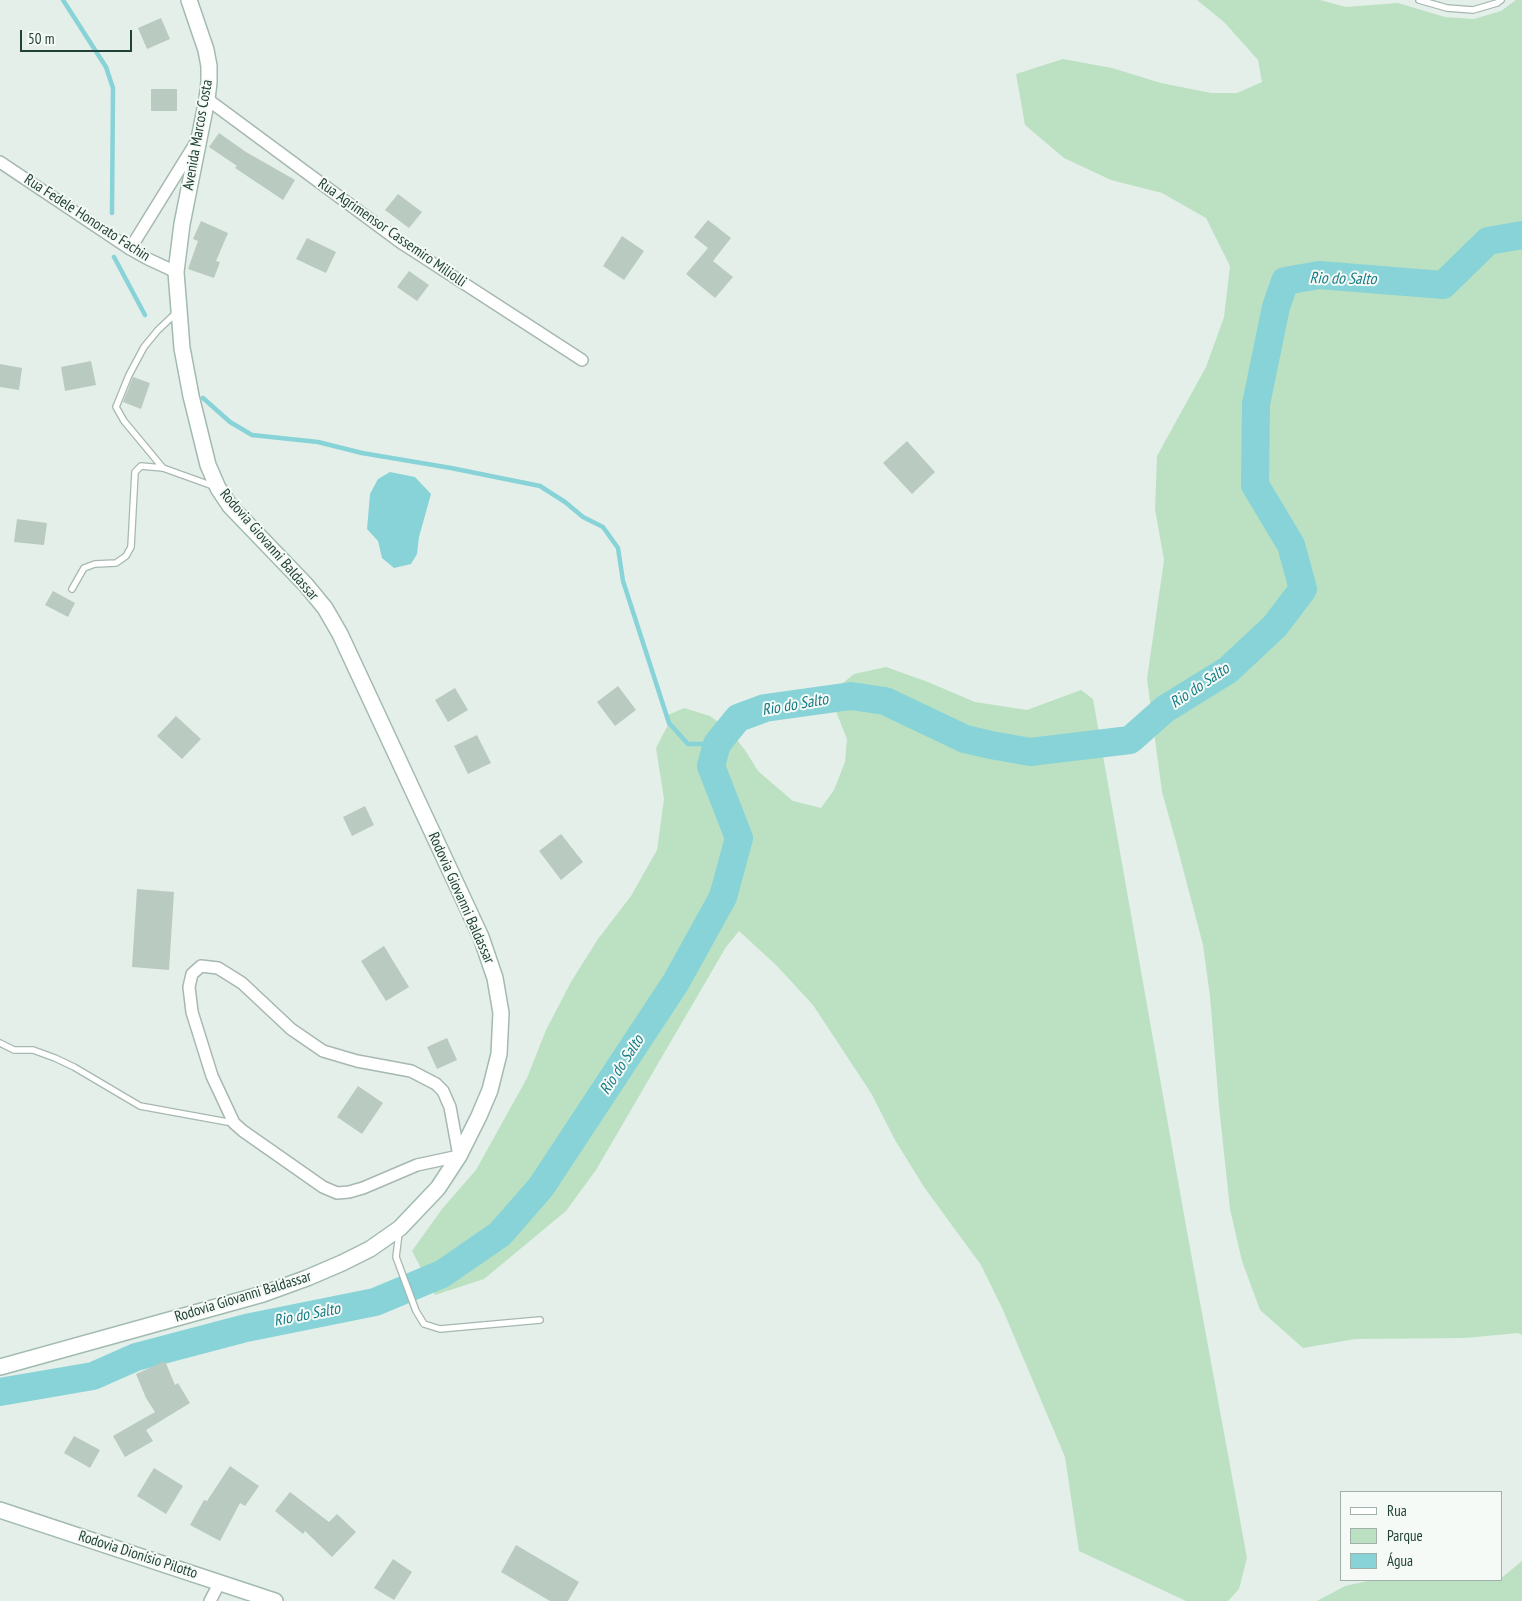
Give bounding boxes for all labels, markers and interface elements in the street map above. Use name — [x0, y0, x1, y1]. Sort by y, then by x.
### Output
scale bar — [22, 20, 135, 52]
text: 50 m — [28, 29, 54, 48]
street label: Avenida Marcos Costa — [179, 78, 217, 192]
street label: Rua Fedele Honorato Fachin — [21, 171, 153, 265]
street label: Rua Agrimensor Cassemiro Miliolli — [314, 175, 470, 291]
water label: Rio do Salto — [1309, 269, 1377, 289]
street label: Rodovia Giovanni Baldassar — [216, 486, 322, 604]
water label: Rio do Salto — [1167, 659, 1233, 713]
water label: Rio do Salto — [760, 690, 830, 720]
street label: Rodovia Giovanni Baldassar — [424, 830, 498, 966]
water label: Rio do Salto — [596, 1032, 648, 1098]
street label: Rodovia Giovanni Baldassar — [173, 1268, 313, 1326]
water label: Rio do Salto — [272, 1299, 342, 1331]
legend — [1340, 1491, 1502, 1581]
text: Rua — [1387, 1501, 1407, 1520]
text: Parque — [1387, 1526, 1423, 1545]
street label: Rodovia Dionísio Pilotto — [76, 1527, 200, 1583]
text: Água — [1387, 1551, 1413, 1570]

